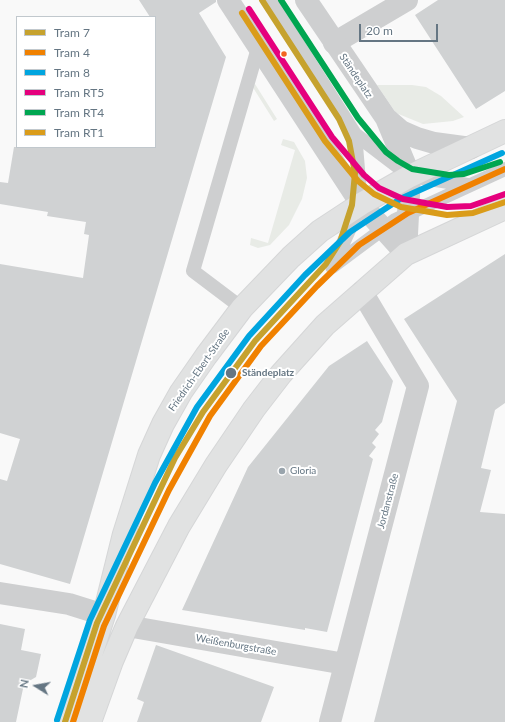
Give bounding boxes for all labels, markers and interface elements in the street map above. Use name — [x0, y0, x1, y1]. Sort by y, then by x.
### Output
legend — [16, 16, 156, 148]
scale bar — [361, 16, 440, 42]
text: 20 m — [366, 23, 393, 38]
text: Tram 7 — [54, 25, 90, 40]
text: Tram 4 — [54, 45, 90, 60]
unlabelled marker — [279, 49, 289, 59]
street label: Ständeplatz — [337, 51, 375, 101]
text: Tram 8 — [54, 65, 90, 80]
text: Tram RT5 — [54, 85, 104, 100]
text: Tram RT4 — [54, 105, 104, 120]
text: Tram RT1 — [54, 125, 104, 140]
street label: Friedrich-Ebert-Straße — [166, 326, 232, 414]
marker: Ständeplatz — [224, 366, 238, 380]
place label: Ständeplatz — [242, 367, 294, 379]
place label: Gloria — [290, 465, 316, 477]
marker: Gloria — [277, 466, 287, 476]
street label: Jordanstraße — [375, 472, 401, 530]
street label: Weißenburgstraße — [195, 632, 277, 658]
north arrow — [16, 666, 56, 706]
text: N — [17, 678, 31, 689]

